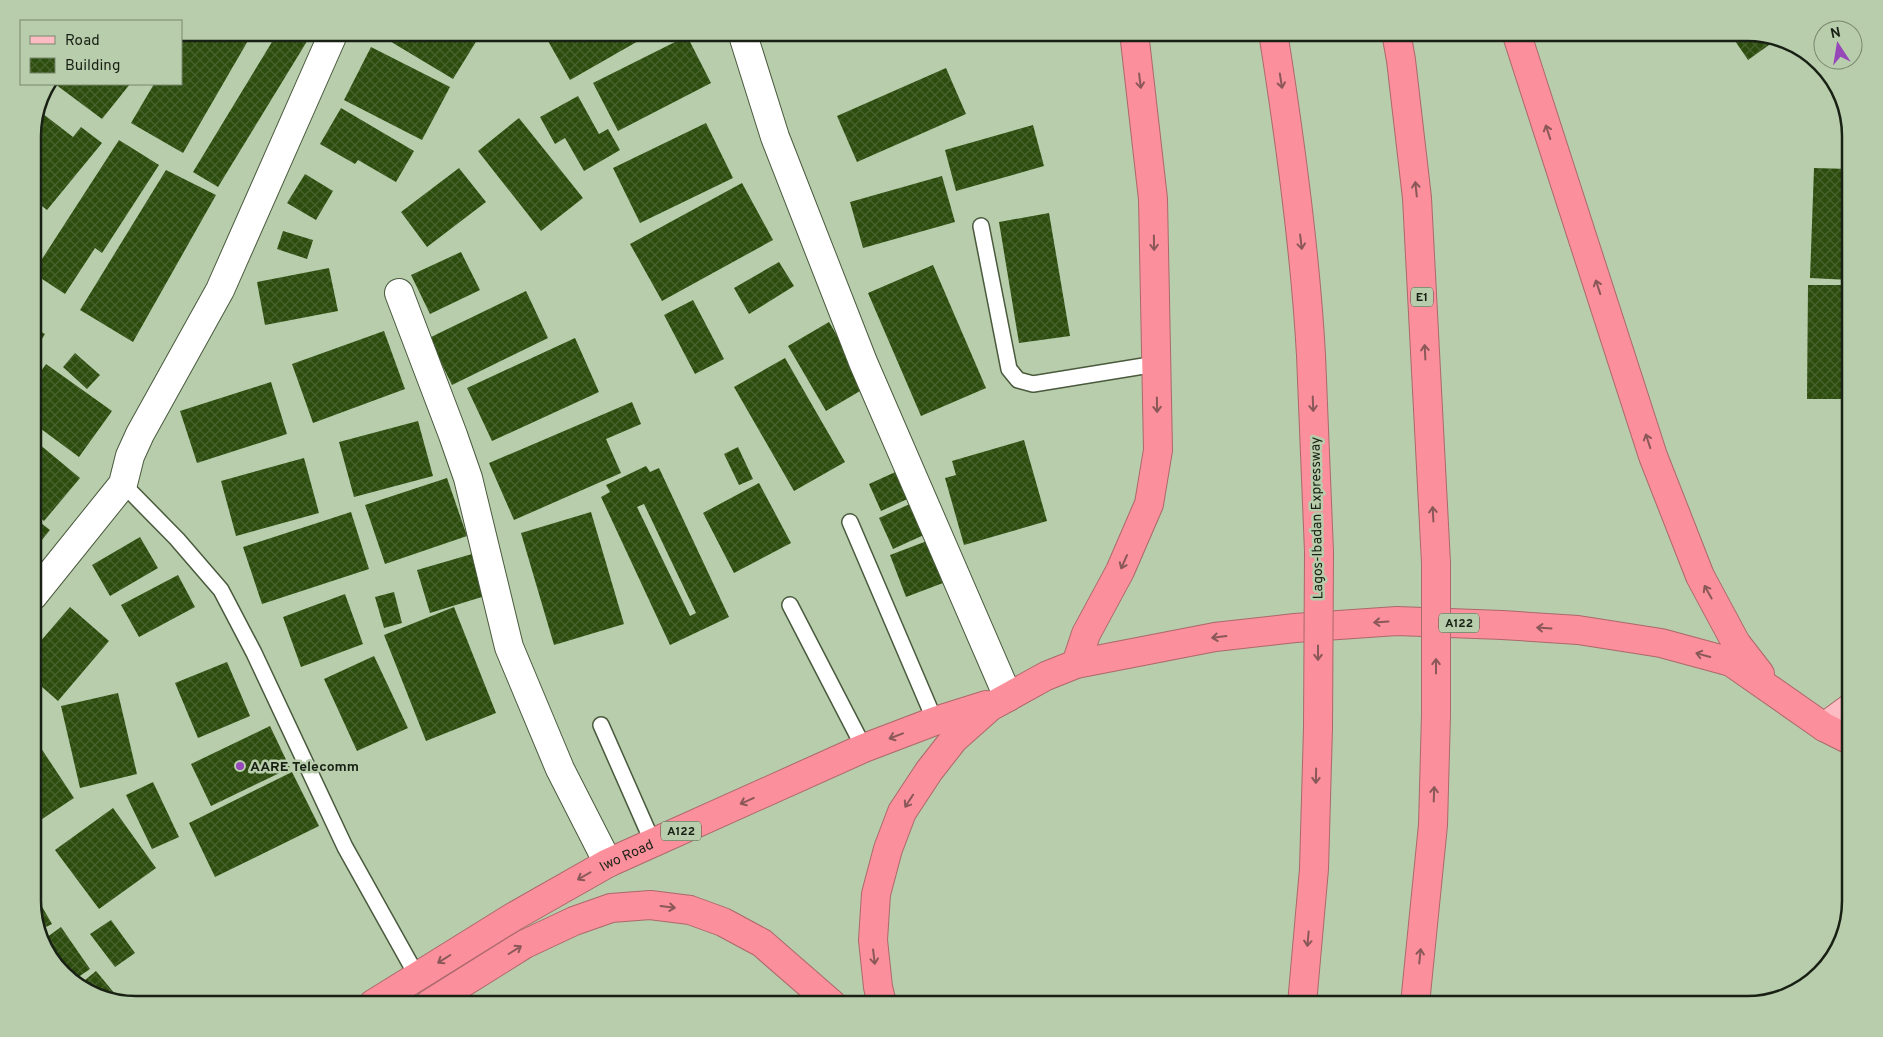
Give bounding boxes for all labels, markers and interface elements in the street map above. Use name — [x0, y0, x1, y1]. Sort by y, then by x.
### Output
legend — [20, 20, 182, 85]
north arrow — [1813, 20, 1863, 70]
text: N — [1829, 24, 1842, 43]
text: Road — [65, 32, 100, 51]
text: Building — [65, 57, 120, 76]
one-way arrow — [1276, 72, 1286, 88]
one-way arrow — [1135, 73, 1145, 89]
one-way arrow — [1542, 124, 1552, 140]
one-way arrow — [1411, 182, 1421, 198]
one-way arrow — [1296, 233, 1306, 249]
one-way arrow — [1149, 234, 1159, 250]
one-way arrow — [1593, 279, 1602, 295]
road number: E1 — [1411, 288, 1433, 306]
one-way arrow — [1420, 344, 1429, 360]
one-way arrow — [1152, 396, 1162, 413]
one-way arrow — [1308, 396, 1317, 412]
one-way arrow — [1643, 434, 1652, 450]
street label: Lagos-Ibadan Expressway — [1308, 436, 1327, 599]
one-way arrow — [1429, 506, 1438, 522]
one-way arrow — [1118, 554, 1128, 569]
one-way arrow — [1703, 585, 1712, 600]
road number: A122 — [1439, 614, 1479, 632]
one-way arrow — [1374, 618, 1390, 627]
one-way arrow — [1536, 623, 1552, 632]
one-way arrow — [1212, 632, 1228, 642]
one-way arrow — [1313, 645, 1323, 661]
one-way arrow — [1696, 649, 1712, 659]
one-way arrow — [1431, 659, 1441, 675]
one-way arrow — [889, 732, 905, 741]
place label: AARE Telecomm — [250, 759, 359, 776]
marker: AARE Telecomm — [234, 760, 246, 772]
one-way arrow — [1312, 768, 1321, 784]
one-way arrow — [1429, 786, 1439, 802]
one-way arrow — [904, 794, 914, 808]
one-way arrow — [740, 796, 755, 806]
road number: A122 — [661, 821, 701, 840]
street label: Iwo Road — [597, 837, 656, 876]
one-way arrow — [578, 872, 592, 882]
one-way arrow — [660, 902, 676, 912]
one-way arrow — [1303, 930, 1313, 946]
one-way arrow — [507, 945, 521, 955]
one-way arrow — [1415, 948, 1425, 964]
one-way arrow — [869, 949, 879, 965]
one-way arrow — [438, 955, 452, 965]

